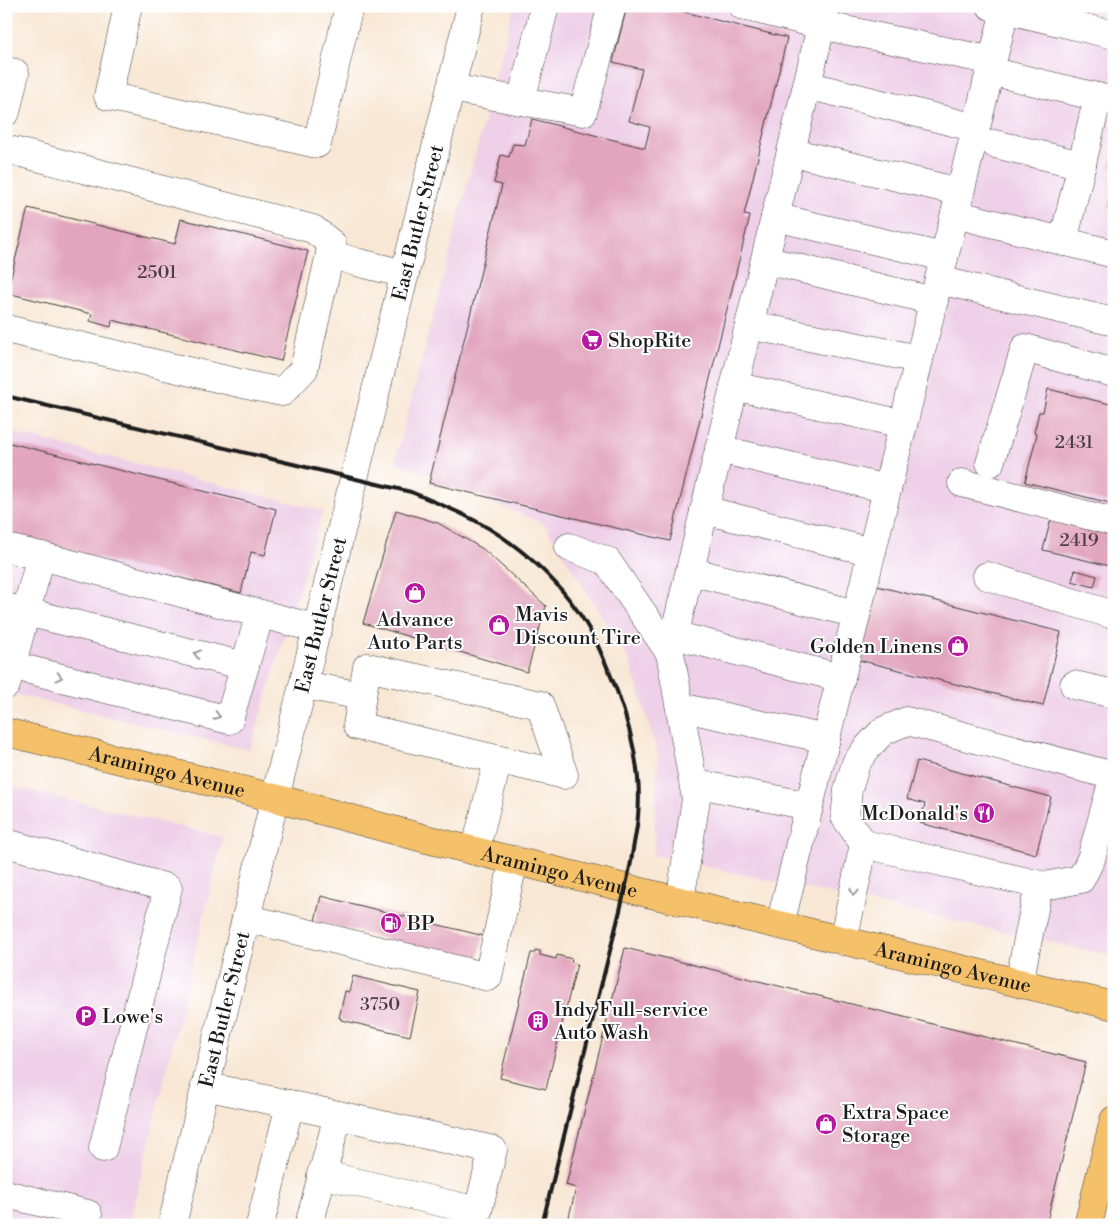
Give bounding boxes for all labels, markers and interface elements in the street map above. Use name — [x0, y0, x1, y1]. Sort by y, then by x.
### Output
street label: East Butler Street — [387, 142, 450, 304]
house number: 2501 — [137, 261, 177, 284]
supermarket icon: ShopRite — [580, 328, 604, 352]
place label: ShopRite — [608, 329, 691, 354]
house number: 2431 — [1055, 431, 1093, 454]
house number: 2419 — [1059, 529, 1099, 552]
street label: East Butler Street — [290, 534, 353, 696]
shop icon: Advance Auto Parts — [403, 581, 427, 605]
place label: Mavis Discount Tire — [515, 603, 641, 651]
place label: Advance Auto Parts — [367, 608, 462, 656]
shop icon: Mavis Discount Tire — [487, 613, 511, 637]
shop icon: Golden Linens — [946, 634, 970, 658]
place label: Golden Linens — [810, 635, 942, 660]
one-way arrow — [194, 650, 202, 660]
one-way arrow — [55, 671, 64, 682]
one-way arrow — [212, 710, 221, 721]
street label: Aramingo Avenue — [85, 742, 248, 804]
restaurant icon: McDonald's — [972, 801, 996, 825]
place label: McDonald's — [861, 802, 968, 827]
street label: Aramingo Avenue — [478, 842, 640, 904]
one-way arrow — [849, 888, 859, 896]
fuel station icon: BP — [379, 911, 403, 935]
place label: BP — [406, 912, 435, 937]
street label: East Butler Street — [195, 929, 256, 1090]
street label: Aramingo Avenue — [871, 937, 1034, 1000]
house number: 3750 — [360, 993, 400, 1016]
place label: Indy Full-service Auto Wash — [553, 998, 708, 1046]
parking icon: Lowe's — [74, 1004, 98, 1028]
place label: Lowe's — [102, 1005, 163, 1030]
building icon: Indy Full-service Auto Wash — [526, 1009, 550, 1033]
place label: Extra Space Storage — [842, 1101, 949, 1149]
shop icon: Extra Space Storage — [814, 1112, 838, 1136]

